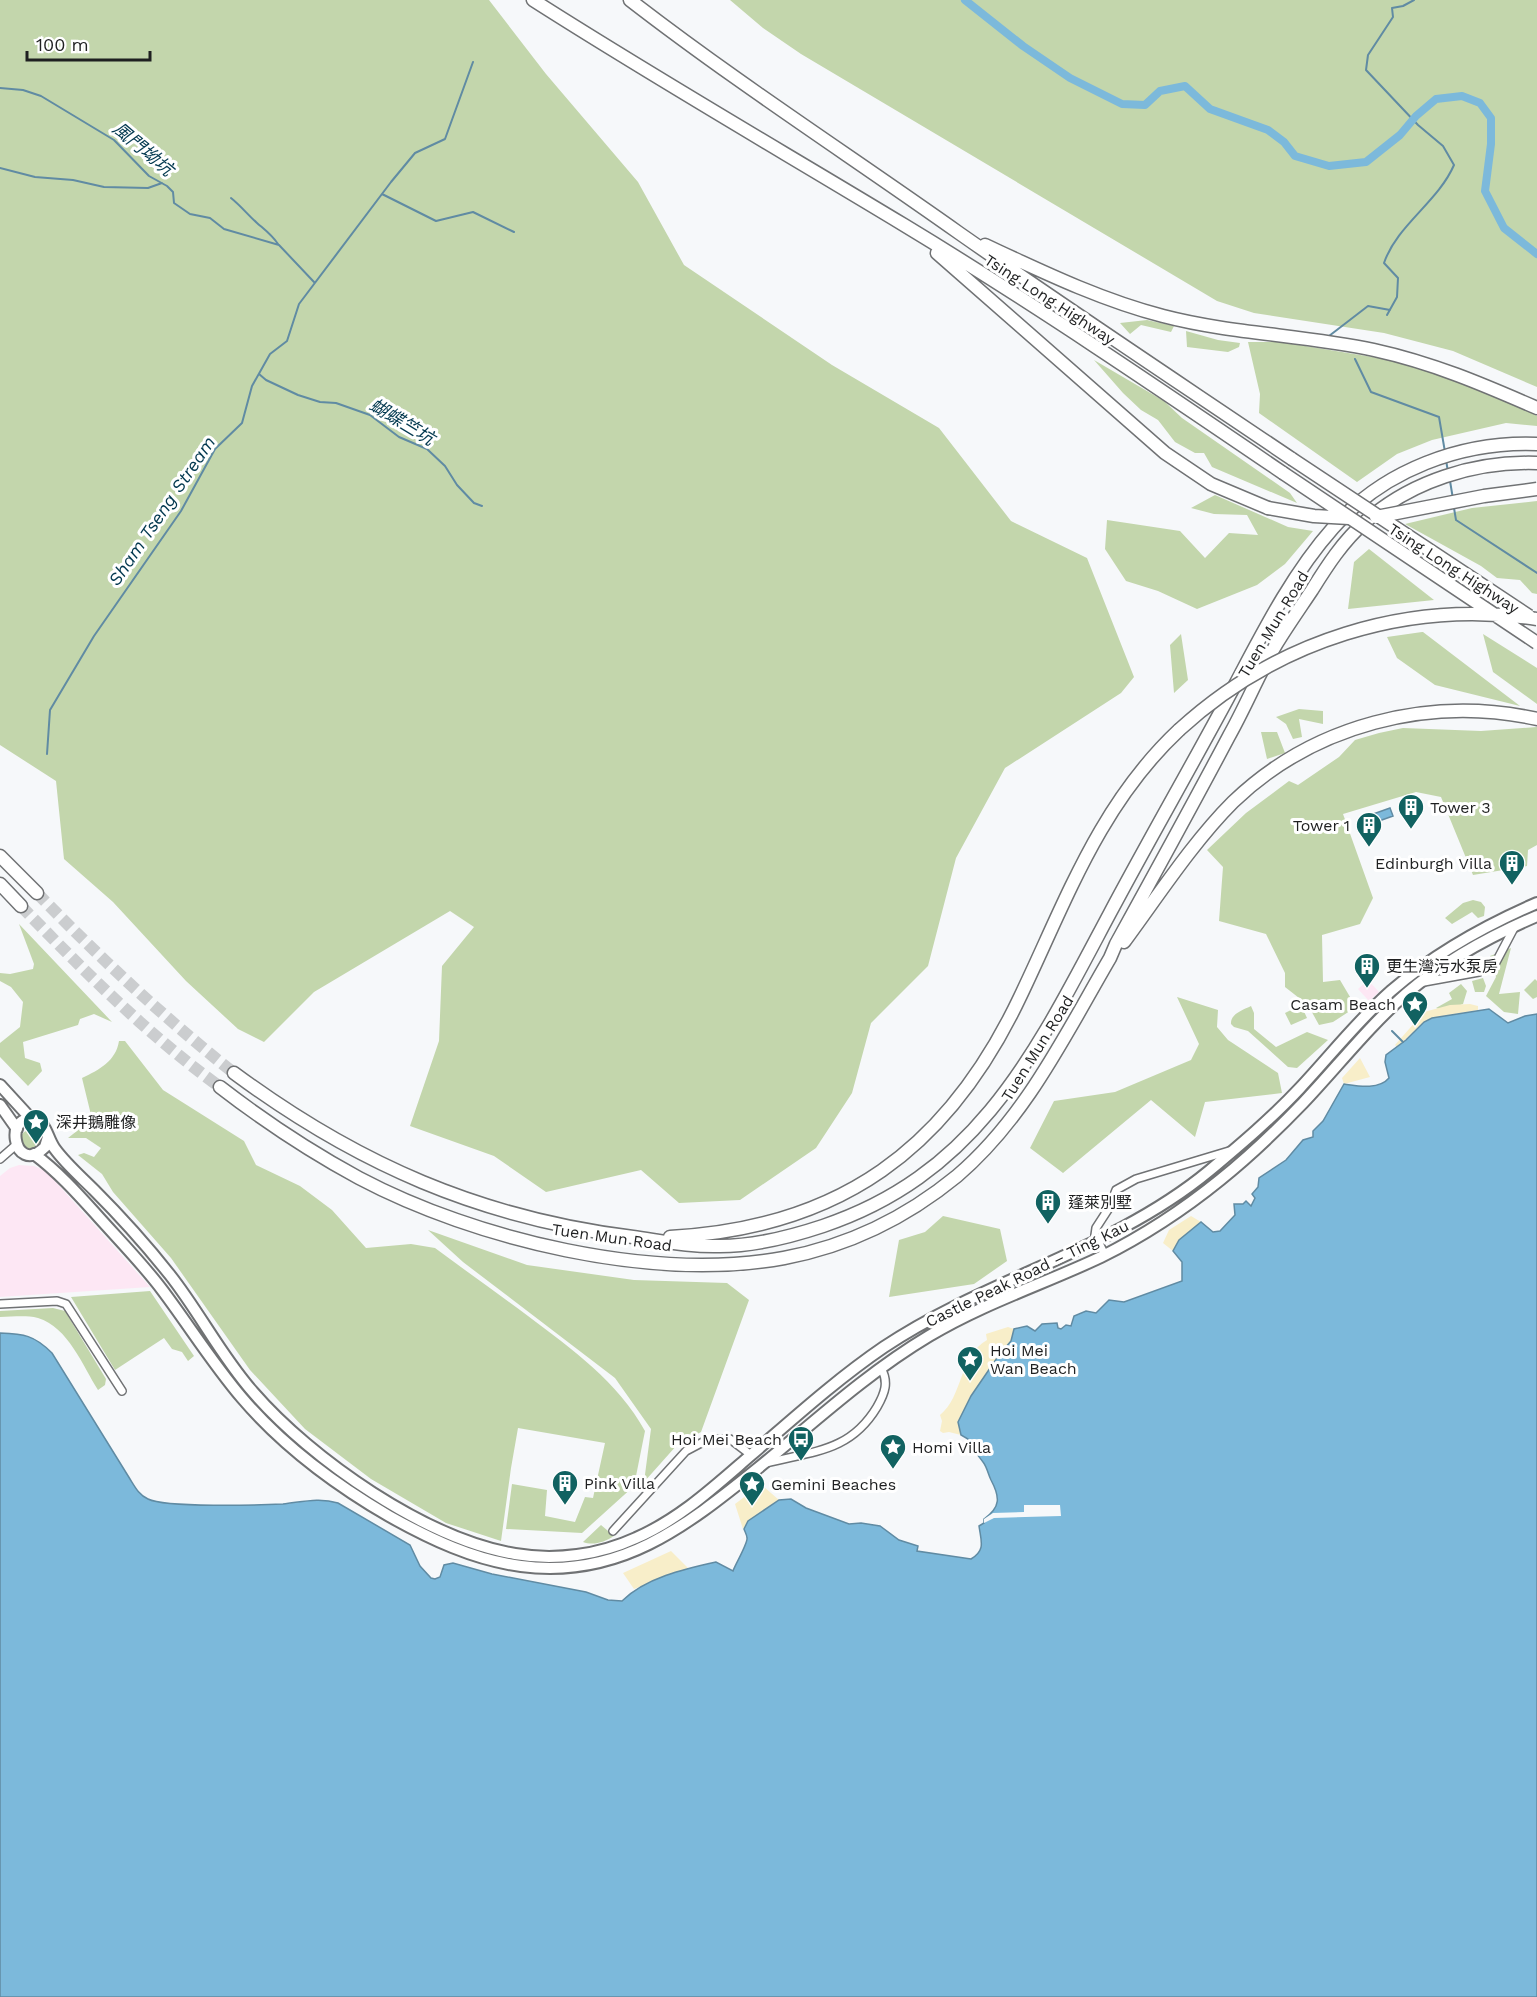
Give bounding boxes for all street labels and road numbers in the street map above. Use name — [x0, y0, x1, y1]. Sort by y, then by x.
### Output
street label: Tsing Long Highway — [981, 250, 1119, 349]
street label: Tsing Long Highway — [1385, 519, 1523, 618]
street label: Tuen Mun Road — [1234, 568, 1313, 681]
street label: Tuen Mun Road — [997, 992, 1078, 1105]
street label: Castle Peak Road – Ting Kau — [923, 1216, 1132, 1331]
street label: Tuen Mun Road — [551, 1220, 673, 1255]

